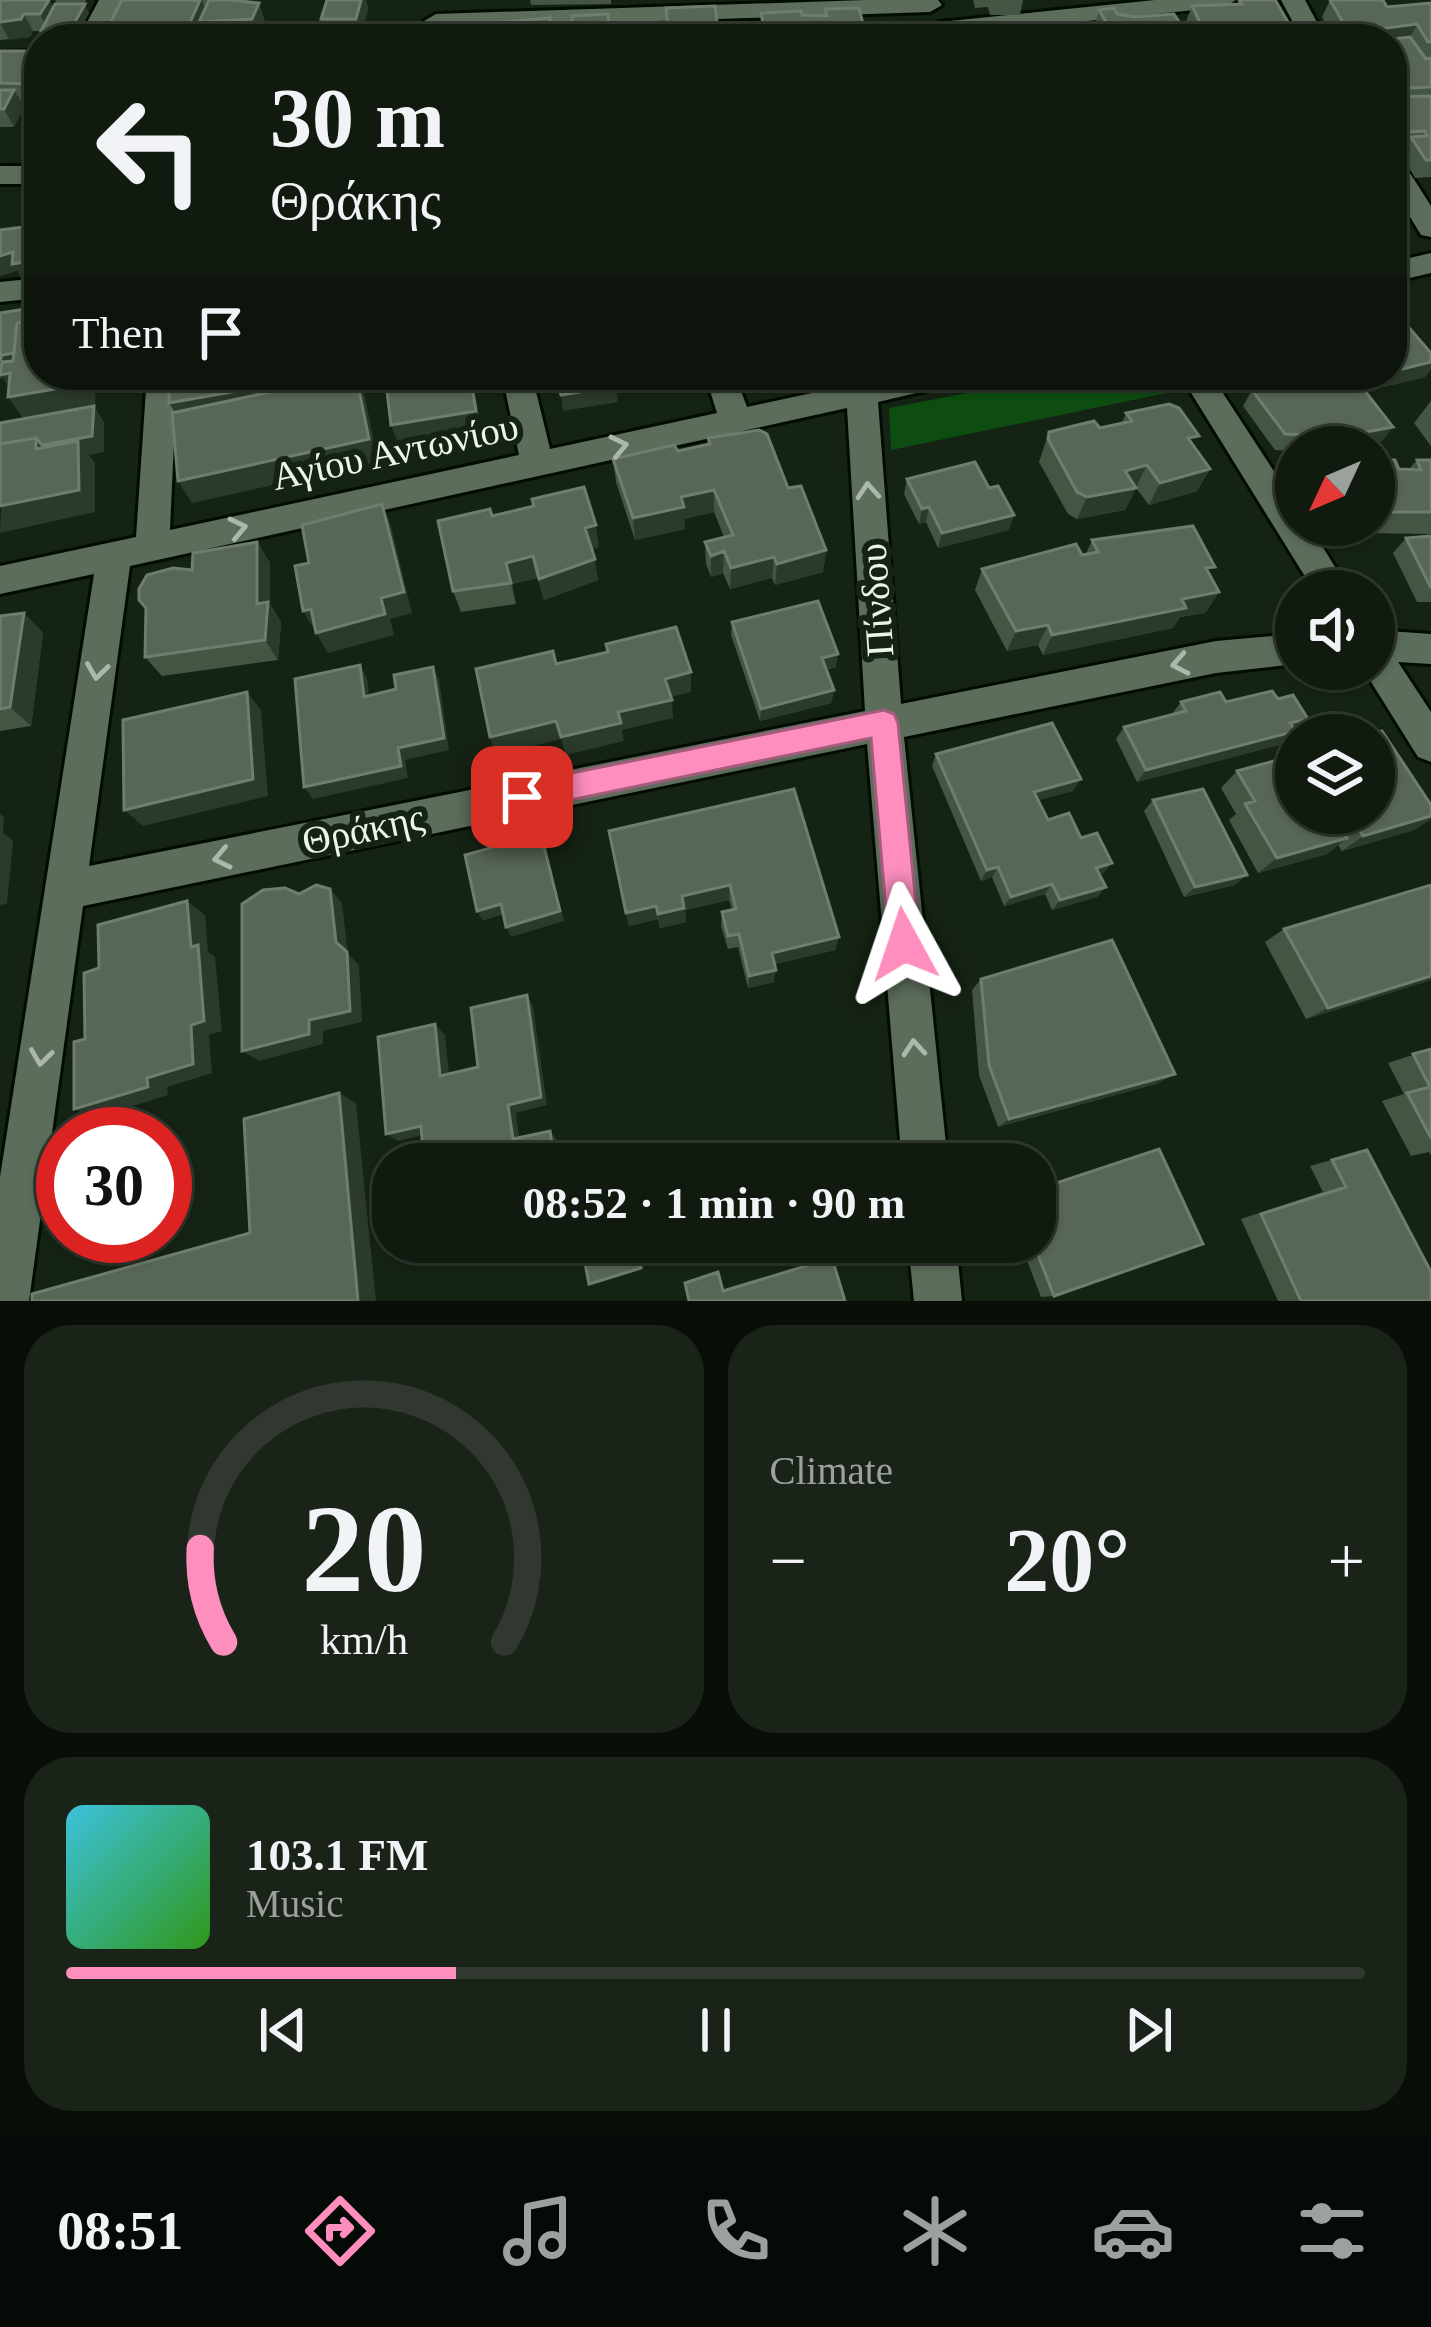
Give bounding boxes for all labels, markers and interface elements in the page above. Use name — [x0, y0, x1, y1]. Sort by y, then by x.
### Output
icon: left — [72, 72, 228, 228]
text: 30 m — [270, 72, 445, 165]
text: Θράκης — [270, 171, 441, 231]
icon: arrive — [188, 300, 254, 366]
text: Then — [72, 308, 164, 358]
street label: Αγίου Αντωνίου — [268, 404, 522, 499]
north arrow — [1275, 426, 1395, 546]
map controls — [1275, 426, 1395, 834]
one-way arrow — [608, 435, 628, 460]
one-way arrow — [856, 481, 882, 500]
one-way arrow — [227, 517, 247, 542]
street label: Πίνδου — [851, 542, 901, 658]
button: sound — [1275, 570, 1395, 690]
one-way arrow — [1170, 650, 1190, 676]
one-way arrow — [85, 661, 111, 681]
button: layers — [1275, 714, 1395, 834]
pin — [471, 746, 573, 848]
icon: arrive — [489, 764, 555, 830]
street label: Θράκης — [298, 795, 429, 864]
one-way arrow — [212, 845, 232, 870]
position arrow — [841, 881, 967, 1007]
one-way arrow — [902, 1038, 927, 1057]
one-way arrow — [29, 1047, 55, 1067]
speed limit sign: 30 — [36, 1107, 192, 1263]
text: 08:52 · 1 min · 90 m — [523, 1178, 905, 1228]
text: Climate — [770, 1449, 893, 1492]
text: 20 — [301, 1480, 426, 1618]
text: 20° — [1004, 1511, 1130, 1610]
text: − — [770, 1524, 807, 1597]
text: + — [1328, 1524, 1365, 1597]
text: km/h — [320, 1616, 408, 1663]
text: 103.1 FM — [246, 1830, 428, 1880]
text: Music — [246, 1882, 344, 1925]
icon: previous — [250, 1997, 316, 2063]
icon: pause — [683, 1997, 749, 2063]
icon: next — [1116, 1997, 1182, 2063]
icon: directions — [298, 2189, 382, 2273]
icon: music — [496, 2189, 580, 2273]
icon: phone — [694, 2189, 778, 2273]
icon: climate — [893, 2189, 977, 2273]
icon: car — [1091, 2189, 1175, 2273]
icon: filters — [1290, 2189, 1374, 2273]
text: 08:51 — [57, 2201, 183, 2261]

